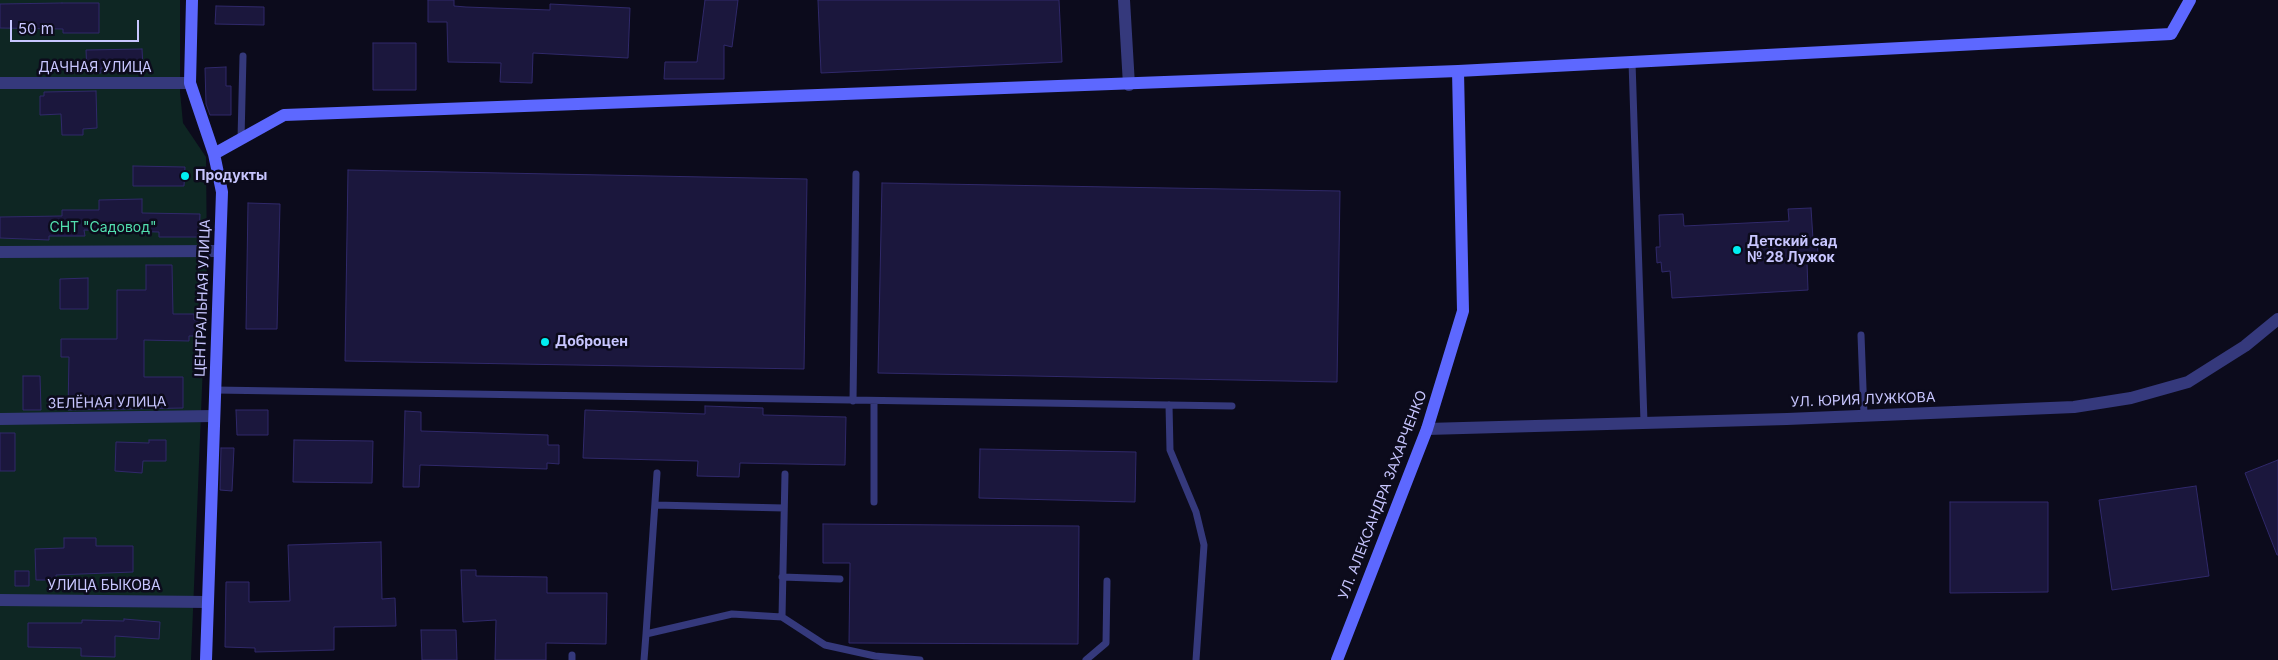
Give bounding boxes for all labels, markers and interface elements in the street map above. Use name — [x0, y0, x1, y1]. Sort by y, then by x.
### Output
scale bar — [12, 10, 141, 42]
text: 50 m — [18, 19, 54, 38]
street label: ДАЧНАЯ УЛИЦА — [38, 60, 152, 76]
place label: Продукты — [195, 168, 267, 184]
marker: Продукты — [179, 170, 191, 182]
street label: ЦЕНТРАЛЬНАЯ УЛИЦА — [192, 219, 214, 377]
park label: СНТ "Садовод" — [49, 220, 157, 236]
place label: Детский сад № 28 Лужок — [1747, 234, 1837, 266]
marker: Детский сад № 28 Лужок — [1731, 244, 1743, 256]
place label: Доброцен — [555, 334, 628, 350]
marker: Доброцен — [539, 336, 551, 348]
street label: УЛ. АЛЕКСАНДРА ЗАХАРЧЕНКО — [1335, 388, 1431, 602]
street label: УЛ. ЮРИЯ ЛУЖКОВА — [1790, 389, 1936, 411]
street label: ЗЕЛЁНАЯ УЛИЦА — [48, 394, 166, 412]
street label: УЛИЦА БЫКОВА — [47, 578, 161, 594]

